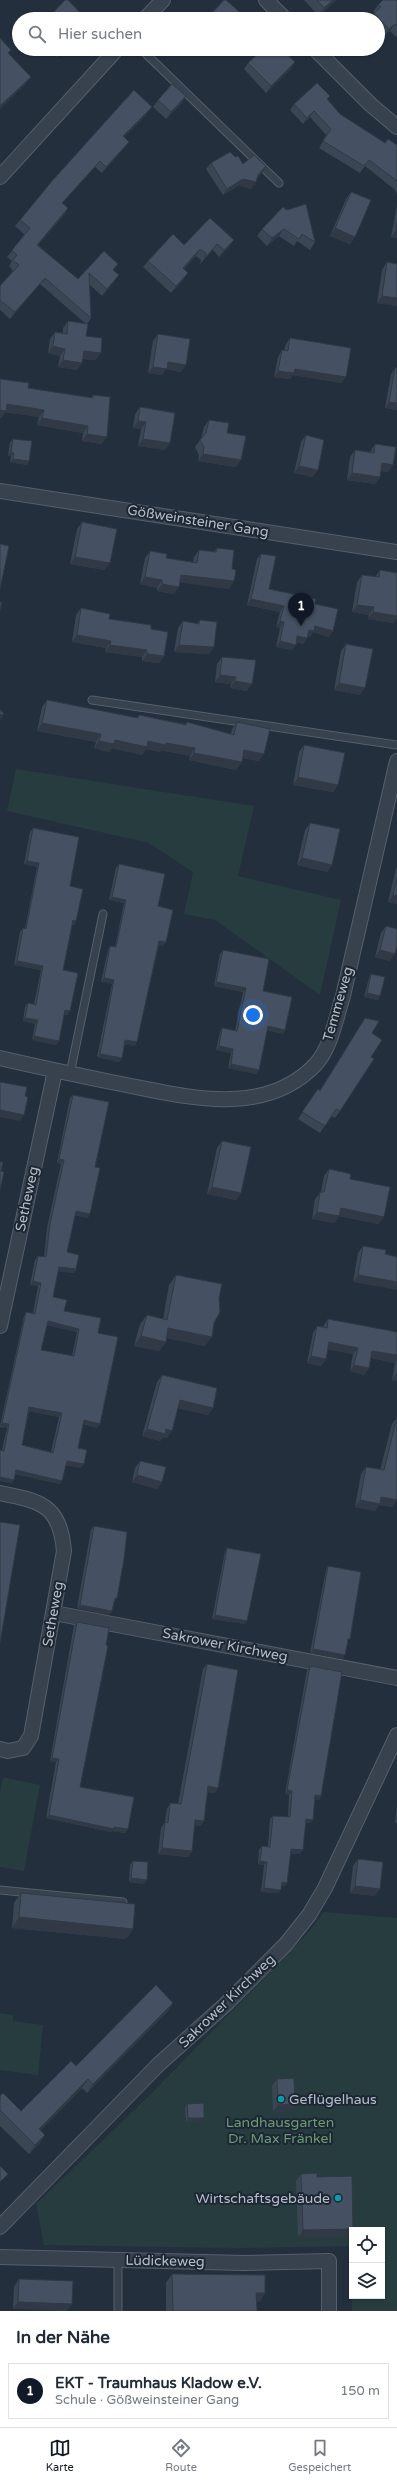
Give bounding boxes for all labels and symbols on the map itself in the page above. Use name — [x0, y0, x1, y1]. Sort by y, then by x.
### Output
street label: Gößweinsteiner Gang — [126, 501, 270, 541]
pin: 1 — [288, 593, 314, 626]
street label: Temmeweg — [319, 965, 357, 1043]
your location — [243, 1005, 263, 1025]
street label: Setheweg — [12, 1165, 42, 1233]
street label: Setheweg — [39, 1580, 67, 1648]
street label: Sakrower Kirchweg — [161, 1625, 289, 1665]
street label: Sakrower Kirchweg — [175, 1951, 279, 2051]
place label: Geflügelhaus — [289, 2091, 377, 2108]
marker: Geflügelhaus — [276, 2094, 286, 2104]
park label: Landhausgarten Dr. Max Fränkel — [226, 2114, 334, 2147]
place label: Wirtschaftsgebäude — [195, 2190, 330, 2207]
marker: Wirtschaftsgebäude — [333, 2193, 343, 2203]
street label: Lüdickeweg — [125, 2252, 205, 2270]

